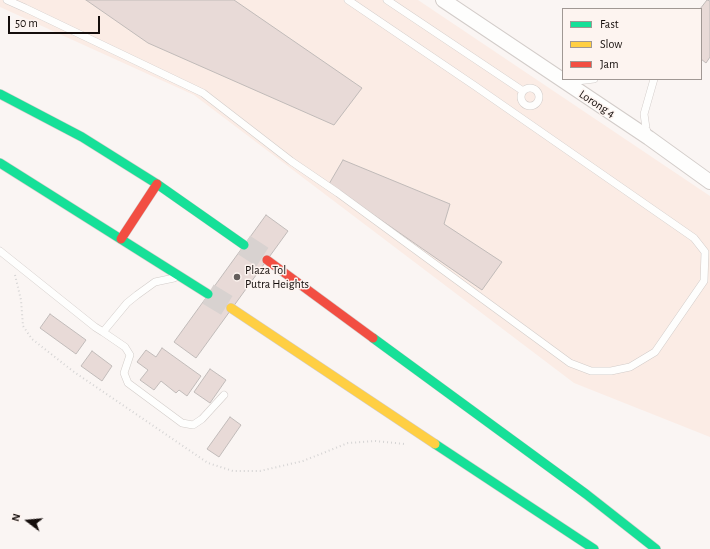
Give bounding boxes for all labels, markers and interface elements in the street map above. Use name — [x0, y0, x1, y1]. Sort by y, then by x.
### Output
scale bar — [10, 8, 102, 34]
legend — [562, 8, 702, 80]
text: 50 m — [15, 17, 38, 29]
text: Fast — [600, 18, 619, 30]
text: Slow — [600, 38, 622, 50]
text: Jam — [600, 58, 619, 70]
street label: Lorong 4 — [576, 87, 618, 121]
place label: Plaza Tol Putra Heights — [245, 263, 309, 291]
marker: Plaza Tol Putra Heights — [232, 272, 242, 282]
north arrow — [8, 501, 48, 541]
text: N — [10, 512, 22, 523]

